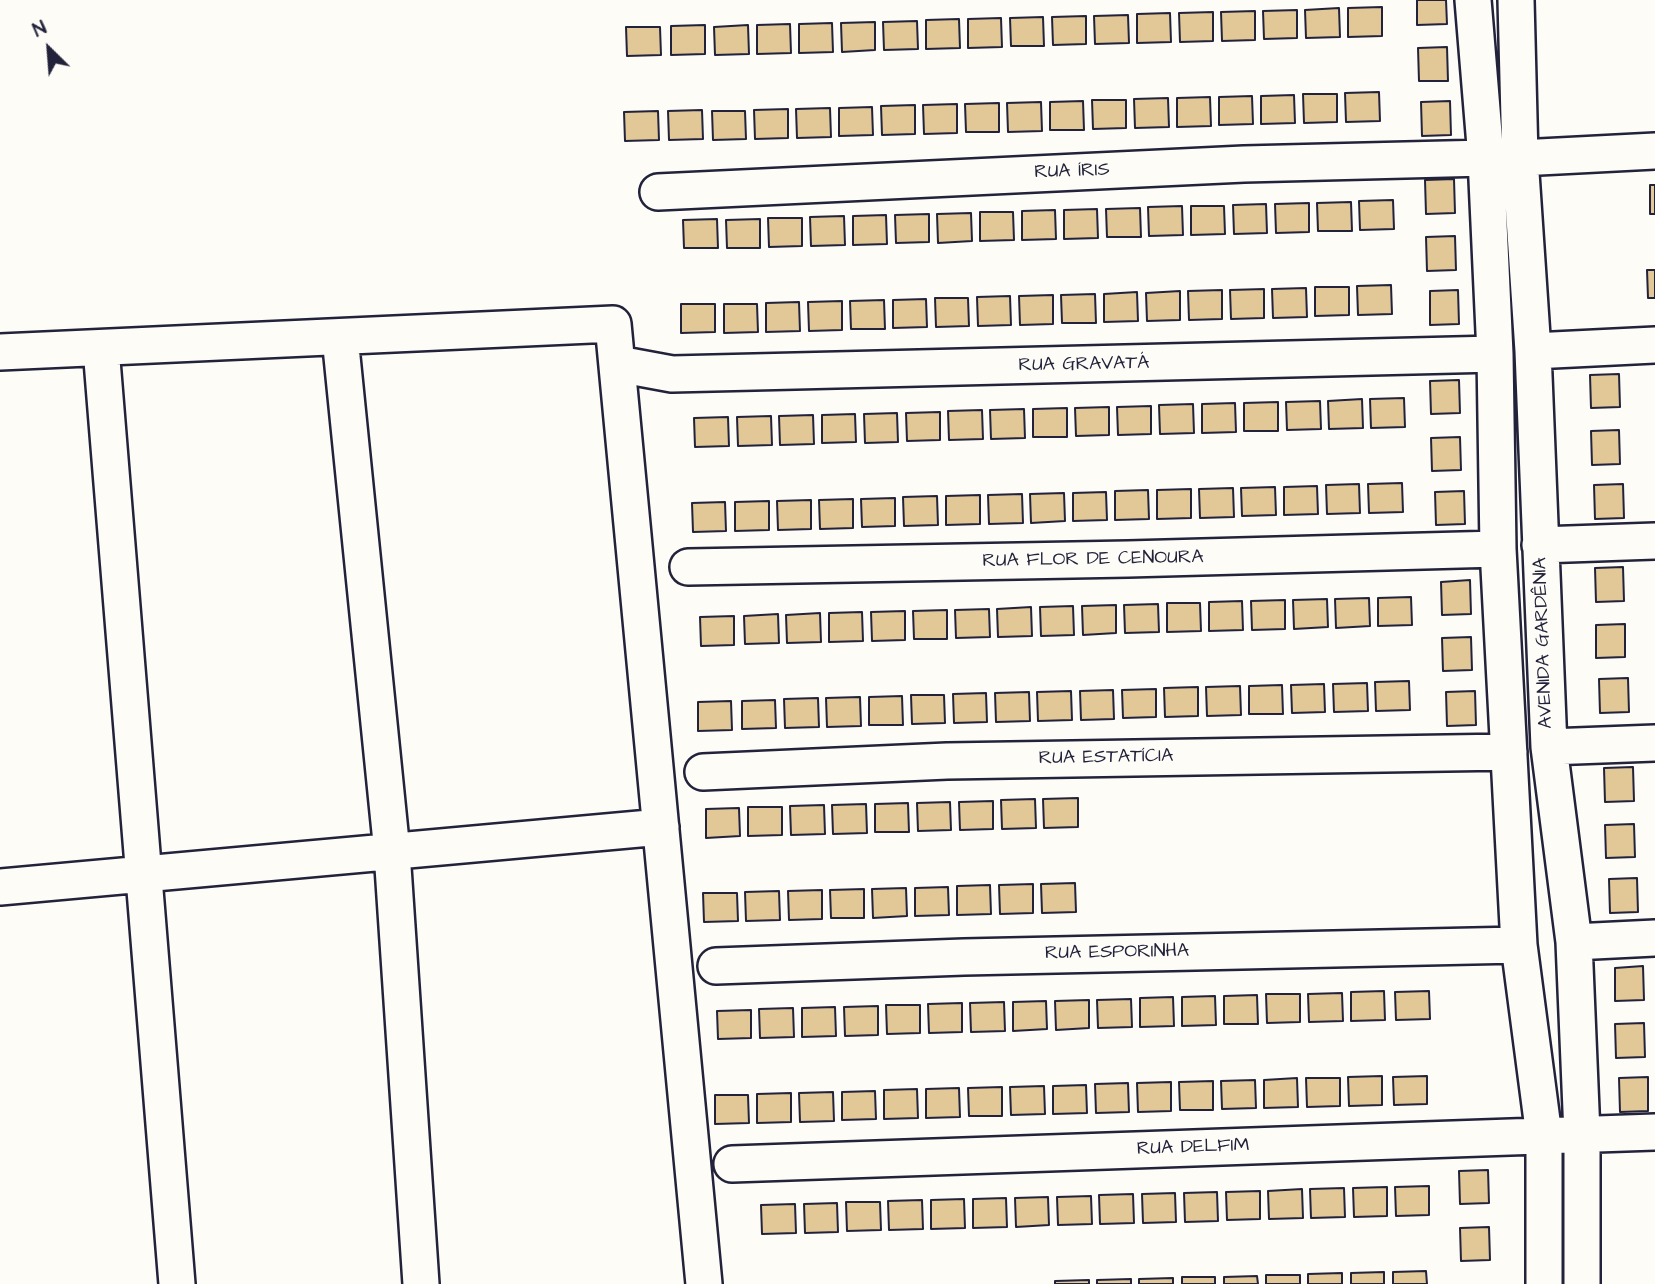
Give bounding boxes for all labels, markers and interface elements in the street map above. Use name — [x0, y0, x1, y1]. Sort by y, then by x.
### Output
north arrow — [14, 14, 84, 84]
text: N — [29, 15, 51, 44]
street label: RUA ÍRIS — [1034, 159, 1110, 185]
street label: RUA GRAVATÁ — [1018, 352, 1150, 378]
street label: RUA FLOR DE CENOURA — [982, 547, 1204, 573]
street label: AVENIDA GARDÊNIA — [1530, 557, 1558, 729]
street label: RUA ESTATÍCIA — [1038, 745, 1174, 771]
street label: RUA ESPORINHA — [1045, 940, 1189, 966]
street label: RUA DELFIM — [1136, 1135, 1250, 1161]

